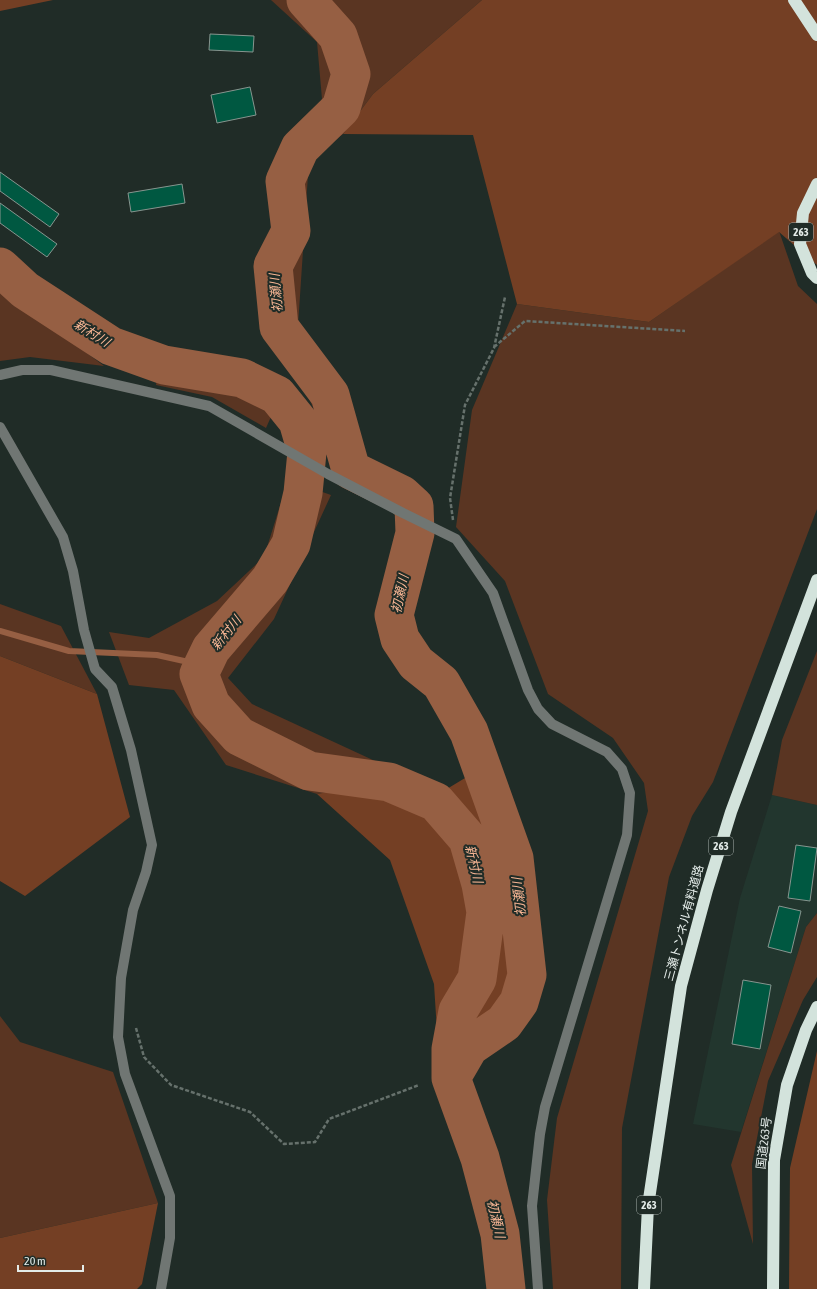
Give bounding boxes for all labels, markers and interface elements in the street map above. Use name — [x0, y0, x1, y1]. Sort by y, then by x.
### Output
road number: 263 — [789, 223, 813, 241]
water label: 初瀬川 — [267, 271, 285, 313]
water label: 新村川 — [71, 316, 114, 351]
water label: 初瀬川 — [389, 571, 412, 615]
water label: 新村川 — [208, 612, 245, 653]
road number: 263 — [709, 837, 733, 855]
water label: 新村川 — [462, 843, 486, 887]
street label: 三瀬トンネル有料道路 — [662, 863, 706, 983]
water label: 初瀬川 — [509, 875, 528, 917]
street label: 国道263号 — [754, 1116, 774, 1170]
road number: 263 — [637, 1196, 661, 1214]
water label: 初瀬川 — [484, 1198, 508, 1242]
scale bar — [18, 1247, 83, 1273]
text: 20 m — [24, 1254, 46, 1268]

